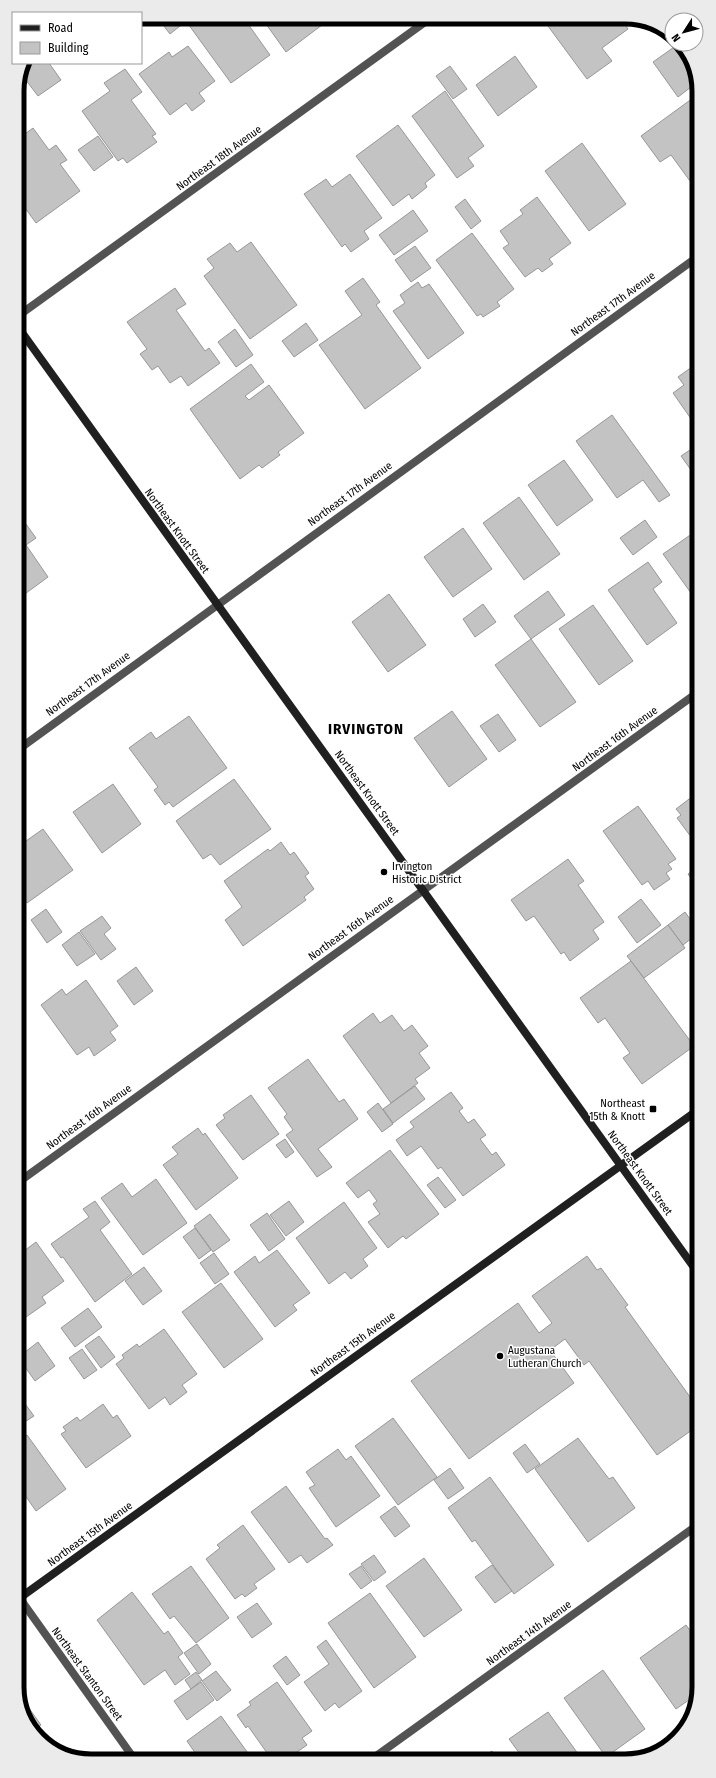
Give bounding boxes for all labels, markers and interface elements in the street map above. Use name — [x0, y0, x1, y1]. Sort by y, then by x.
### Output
legend — [12, 12, 142, 64]
north arrow — [664, 12, 704, 52]
text: Road — [48, 21, 73, 35]
text: N — [669, 31, 684, 44]
text: Building — [48, 41, 89, 55]
street label: Northeast 18th Avenue — [174, 123, 264, 193]
street label: Northeast 17th Avenue — [568, 269, 658, 339]
street label: Northeast 17th Avenue — [305, 459, 395, 529]
street label: Northeast Knott Street — [142, 486, 212, 576]
street label: Northeast 17th Avenue — [43, 649, 133, 719]
street label: Northeast 16th Avenue — [570, 704, 660, 774]
district label: IRVINGTON — [328, 720, 404, 738]
street label: Northeast Knott Street — [332, 748, 402, 838]
place label: Irvington Historic District — [392, 860, 462, 886]
marker: Irvington Historic District — [379, 867, 389, 877]
street label: Northeast 16th Avenue — [306, 893, 396, 963]
street label: Northeast 16th Avenue — [44, 1082, 134, 1152]
place label: Northeast 15th & Knott — [589, 1097, 645, 1123]
marker: Northeast 15th & Knott — [648, 1104, 658, 1114]
street label: Northeast Knott Street — [605, 1128, 675, 1218]
street label: Northeast 15th Avenue — [308, 1309, 398, 1379]
place label: Augustana Lutheran Church — [508, 1344, 582, 1370]
marker: Augustana Lutheran Church — [495, 1351, 505, 1361]
street label: Northeast 15th Avenue — [45, 1499, 135, 1569]
street label: Northeast 14th Avenue — [484, 1598, 574, 1668]
street label: Northeast Stanton Street — [49, 1625, 125, 1723]

